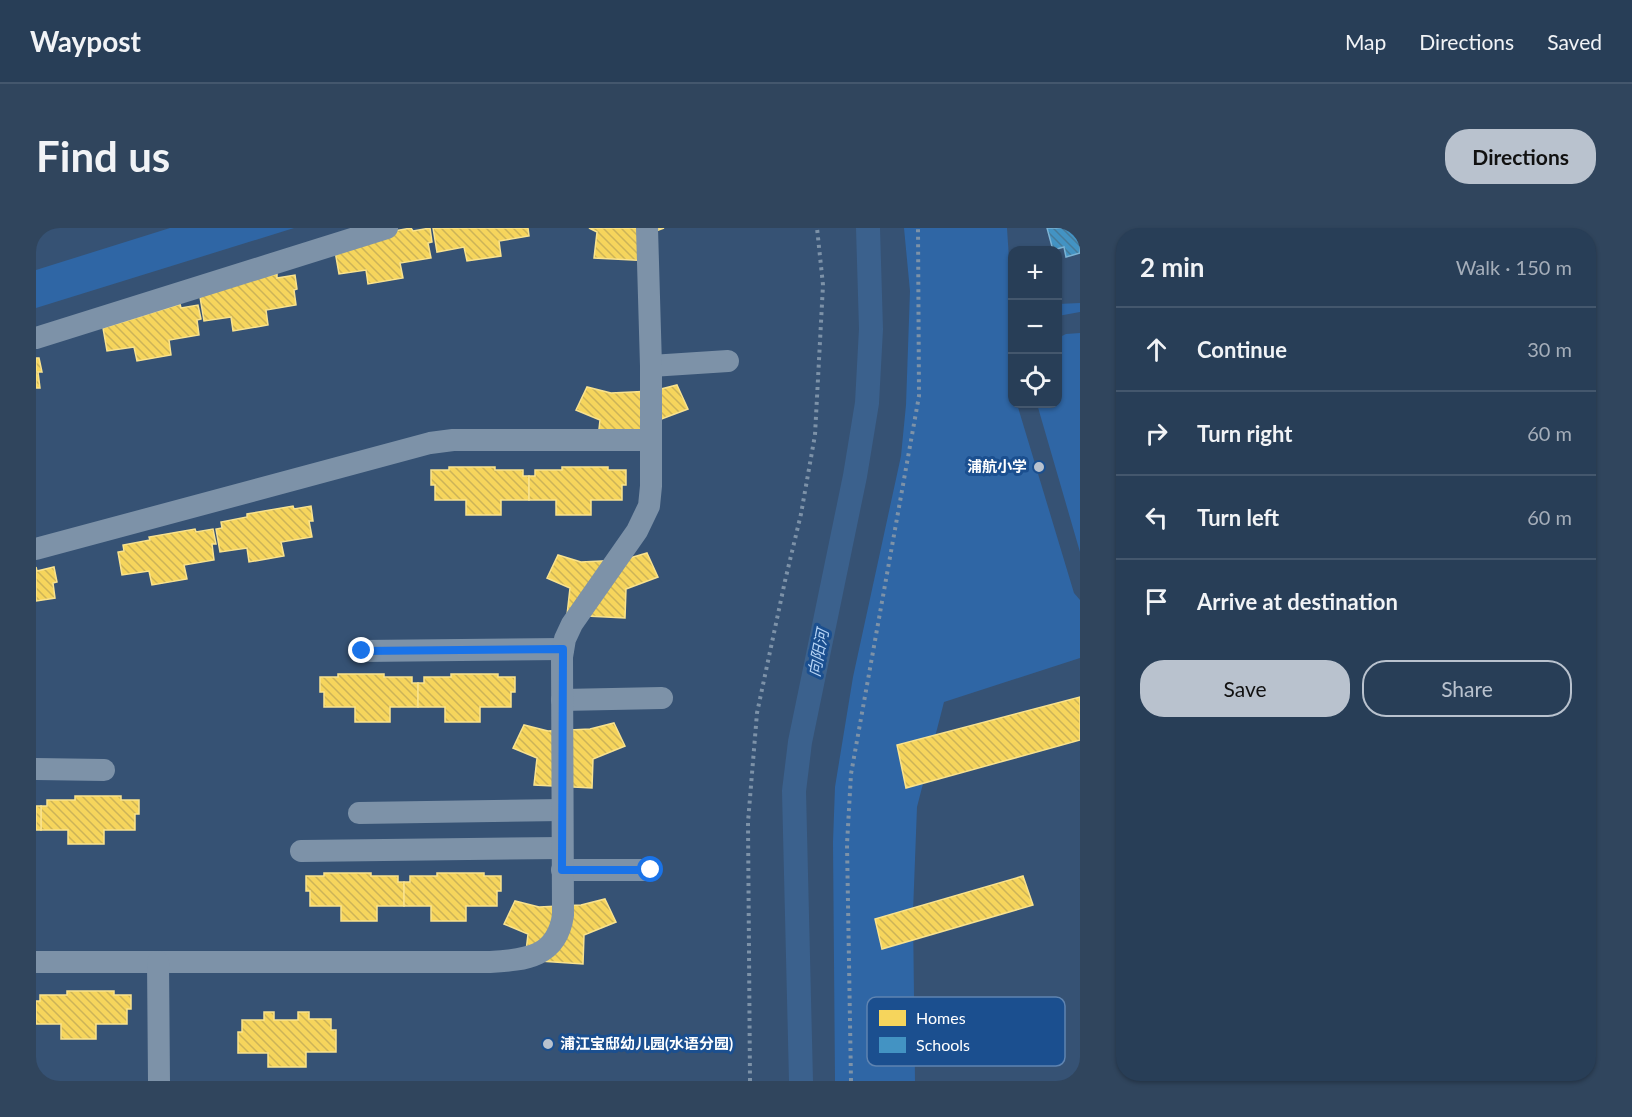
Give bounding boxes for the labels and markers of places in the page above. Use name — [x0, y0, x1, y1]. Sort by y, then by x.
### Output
place label: 浦航小学 — [967, 457, 1027, 475]
marker: 浦航小学 — [1032, 460, 1046, 474]
place label: 浦江宝邸幼儿园(水语分园) — [560, 1034, 733, 1052]
marker: 浦江宝邸幼儿园(水语分园) — [541, 1037, 555, 1051]

